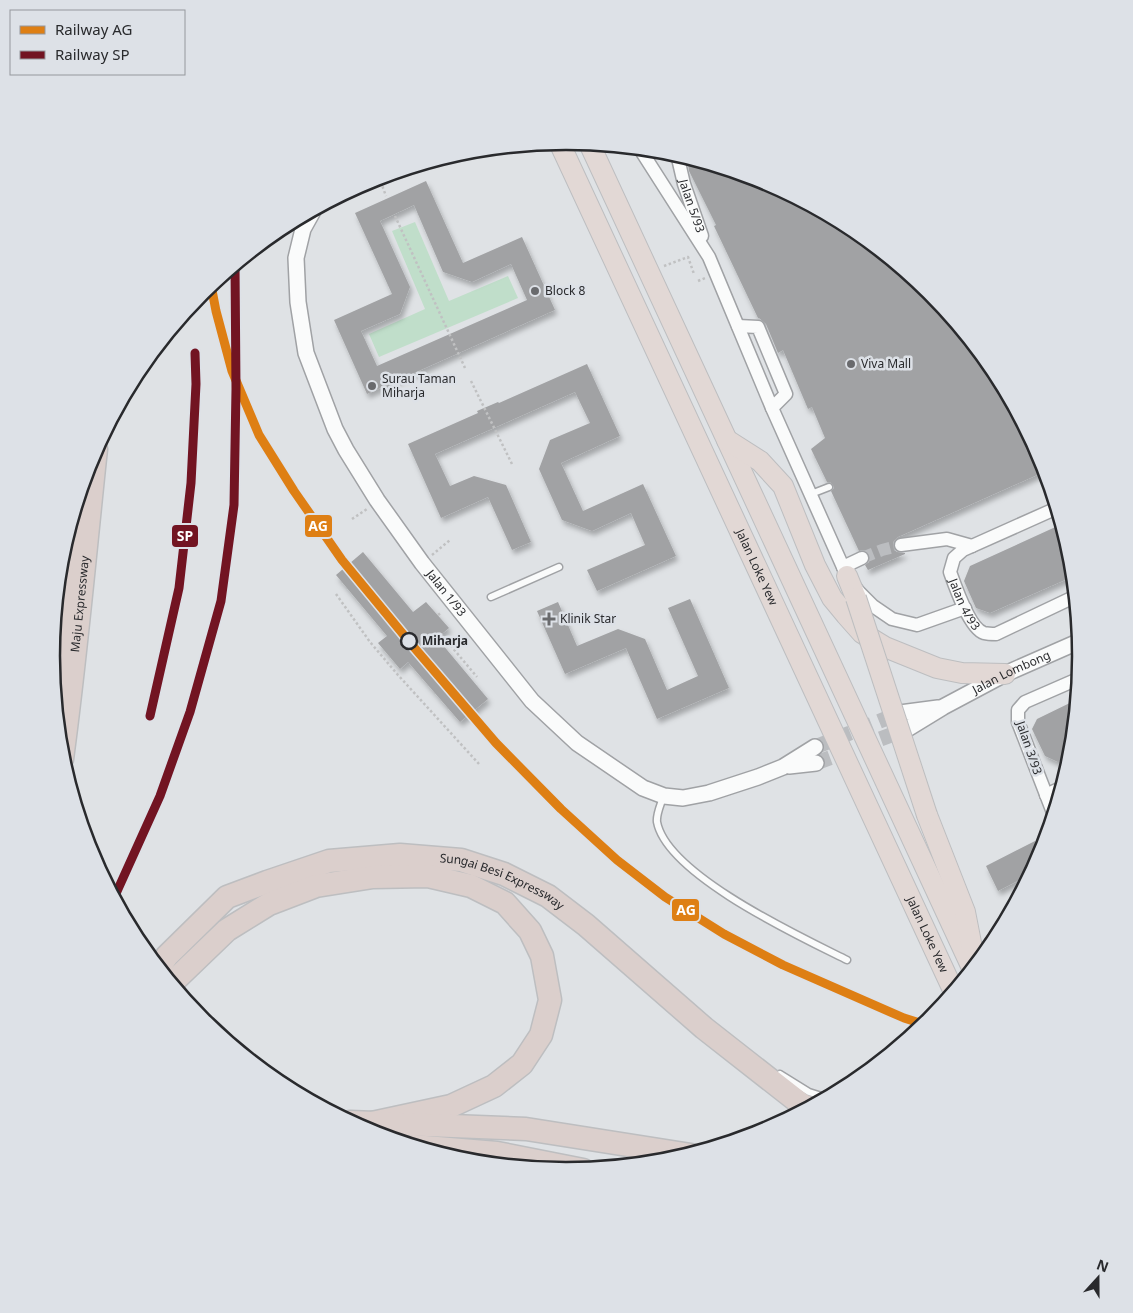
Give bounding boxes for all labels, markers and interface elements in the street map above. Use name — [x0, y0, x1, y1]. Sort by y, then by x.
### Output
legend — [10, 10, 185, 75]
text: Railway AG — [55, 19, 132, 39]
text: Railway SP — [55, 44, 130, 64]
street label: Jalan 5/93 — [675, 177, 709, 235]
place label: Block 8 — [545, 282, 585, 299]
marker: Block 8 — [529, 285, 541, 297]
place label: Viva Mall — [861, 355, 911, 372]
marker: Viva Mall — [845, 358, 857, 370]
place label: Surau Taman Miharja — [382, 370, 456, 401]
marker: Surau Taman Miharja — [366, 380, 378, 392]
line badge: AG — [304, 514, 333, 538]
text: AG — [308, 516, 328, 535]
line badge: SP — [171, 524, 199, 548]
street label: Jalan Loke Yew — [732, 525, 782, 609]
text: SP — [177, 526, 194, 545]
street label: Maju Expressway — [66, 554, 93, 653]
street label: Jalan 1/93 — [422, 565, 470, 620]
street label: Jalan 4/93 — [945, 575, 985, 634]
place label: Klinik Star — [560, 610, 616, 627]
marker: Klinik Star — [542, 612, 556, 626]
marker: Miharja — [400, 632, 418, 650]
place label: Miharja — [422, 632, 468, 649]
street label: Jalan Lombong — [968, 646, 1053, 698]
street label: Jalan 3/93 — [1012, 718, 1047, 777]
street label: Sungai Besi Expressway — [439, 849, 569, 914]
street label: Jalan Loke Yew — [902, 893, 953, 976]
line badge: AG — [671, 898, 700, 922]
text: AG — [676, 900, 696, 919]
north arrow — [1073, 1253, 1123, 1303]
text: N — [1094, 1254, 1112, 1276]

